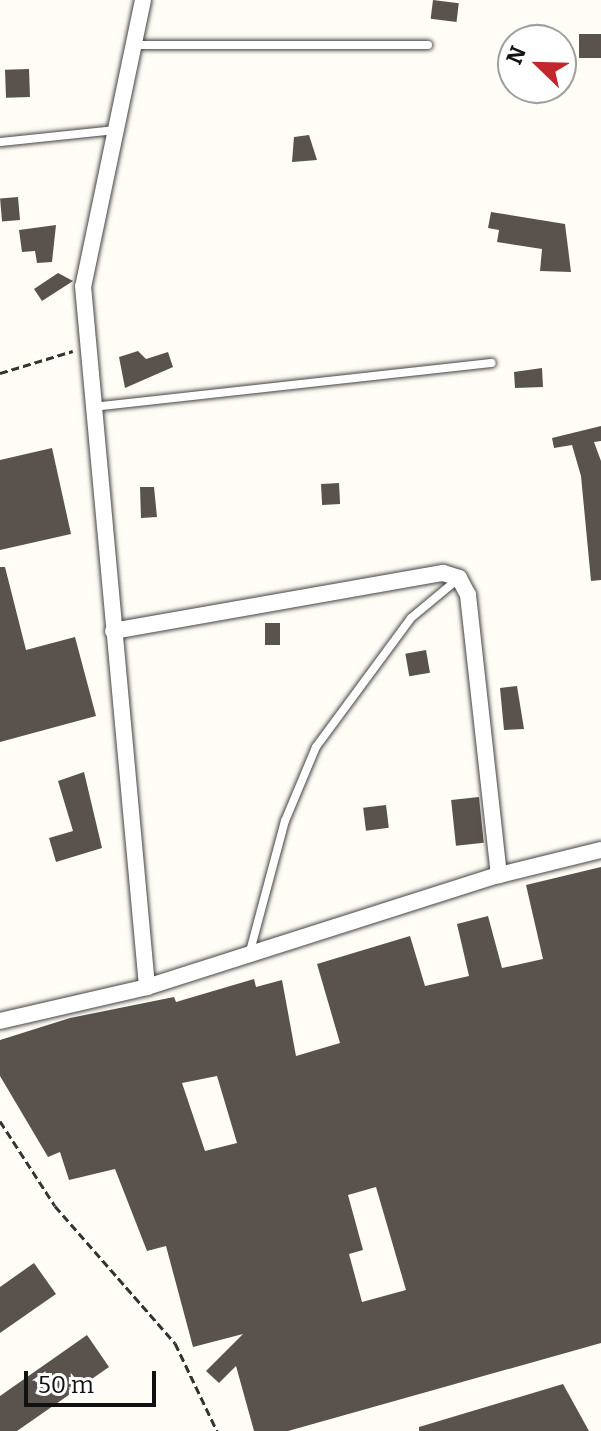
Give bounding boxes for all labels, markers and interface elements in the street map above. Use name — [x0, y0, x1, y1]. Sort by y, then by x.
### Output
north arrow — [497, 24, 577, 104]
text: N — [501, 42, 532, 68]
scale bar — [28, 1355, 160, 1405]
text: 50 m — [38, 1371, 94, 1399]

